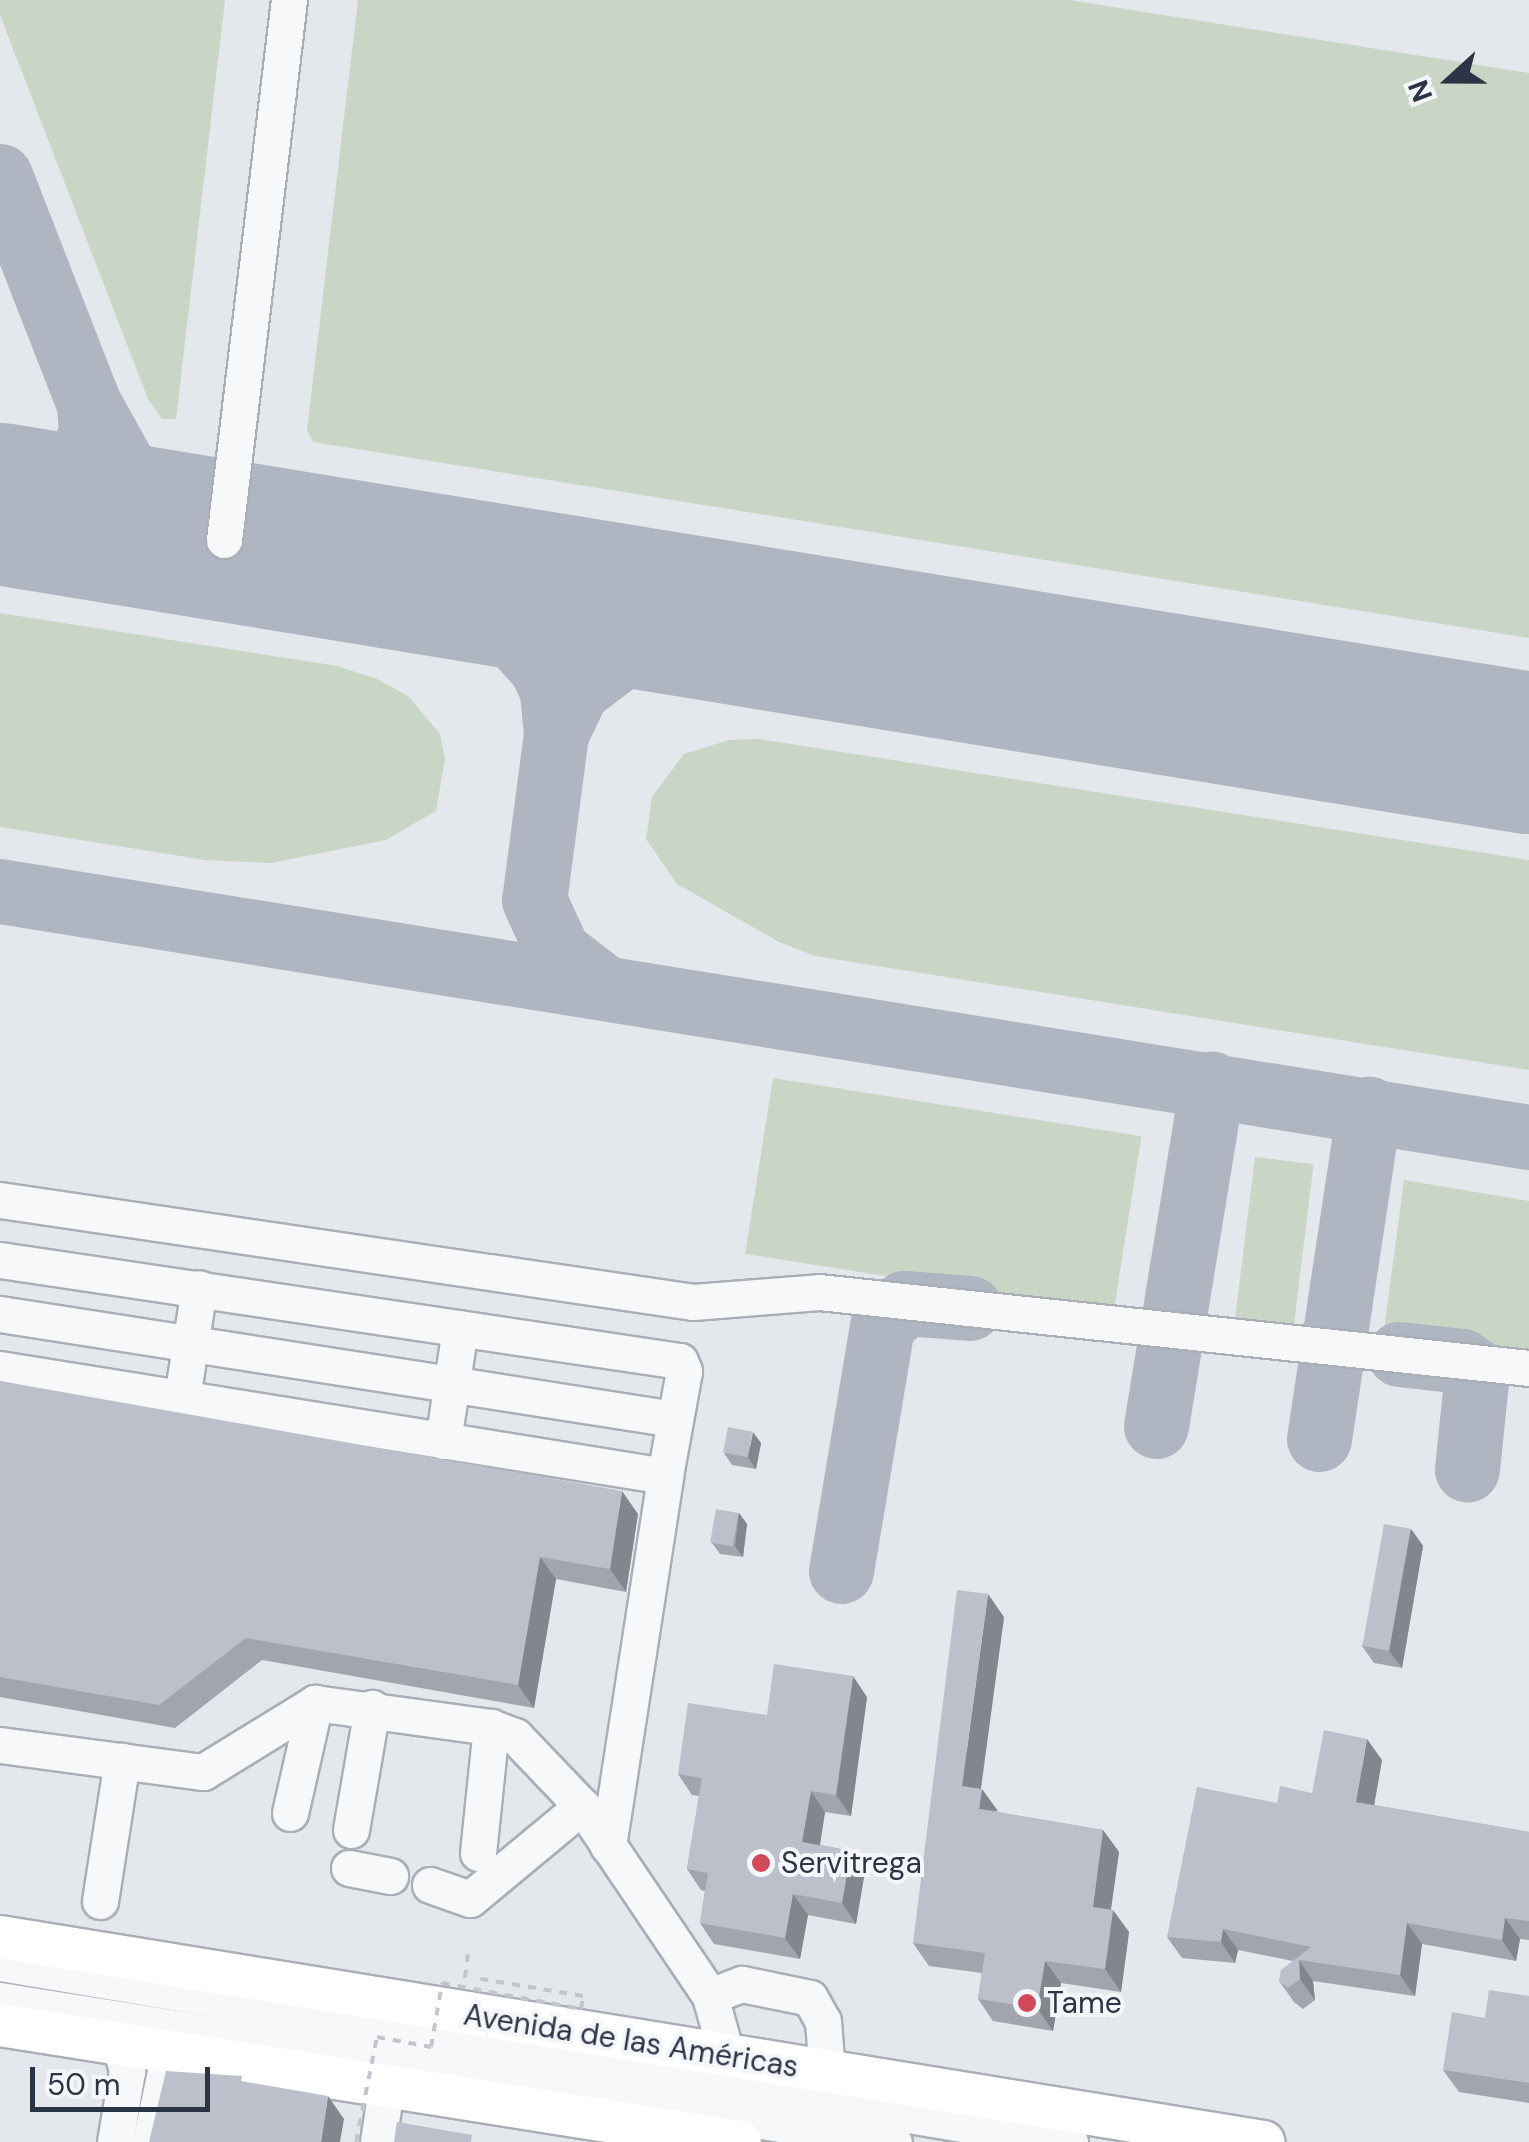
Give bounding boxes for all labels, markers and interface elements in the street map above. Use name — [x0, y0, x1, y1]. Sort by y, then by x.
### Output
north arrow — [1399, 30, 1499, 130]
text: N — [1400, 75, 1441, 107]
place label: Servitrega — [781, 1845, 922, 1881]
marker: Servitrega — [750, 1852, 772, 1874]
place label: Tame — [1047, 1985, 1122, 2021]
marker: Tame — [1016, 1992, 1038, 2014]
street label: Avenida de las Américas — [461, 1997, 801, 2085]
scale bar — [35, 2047, 215, 2109]
text: 50 m — [47, 2065, 121, 2104]

